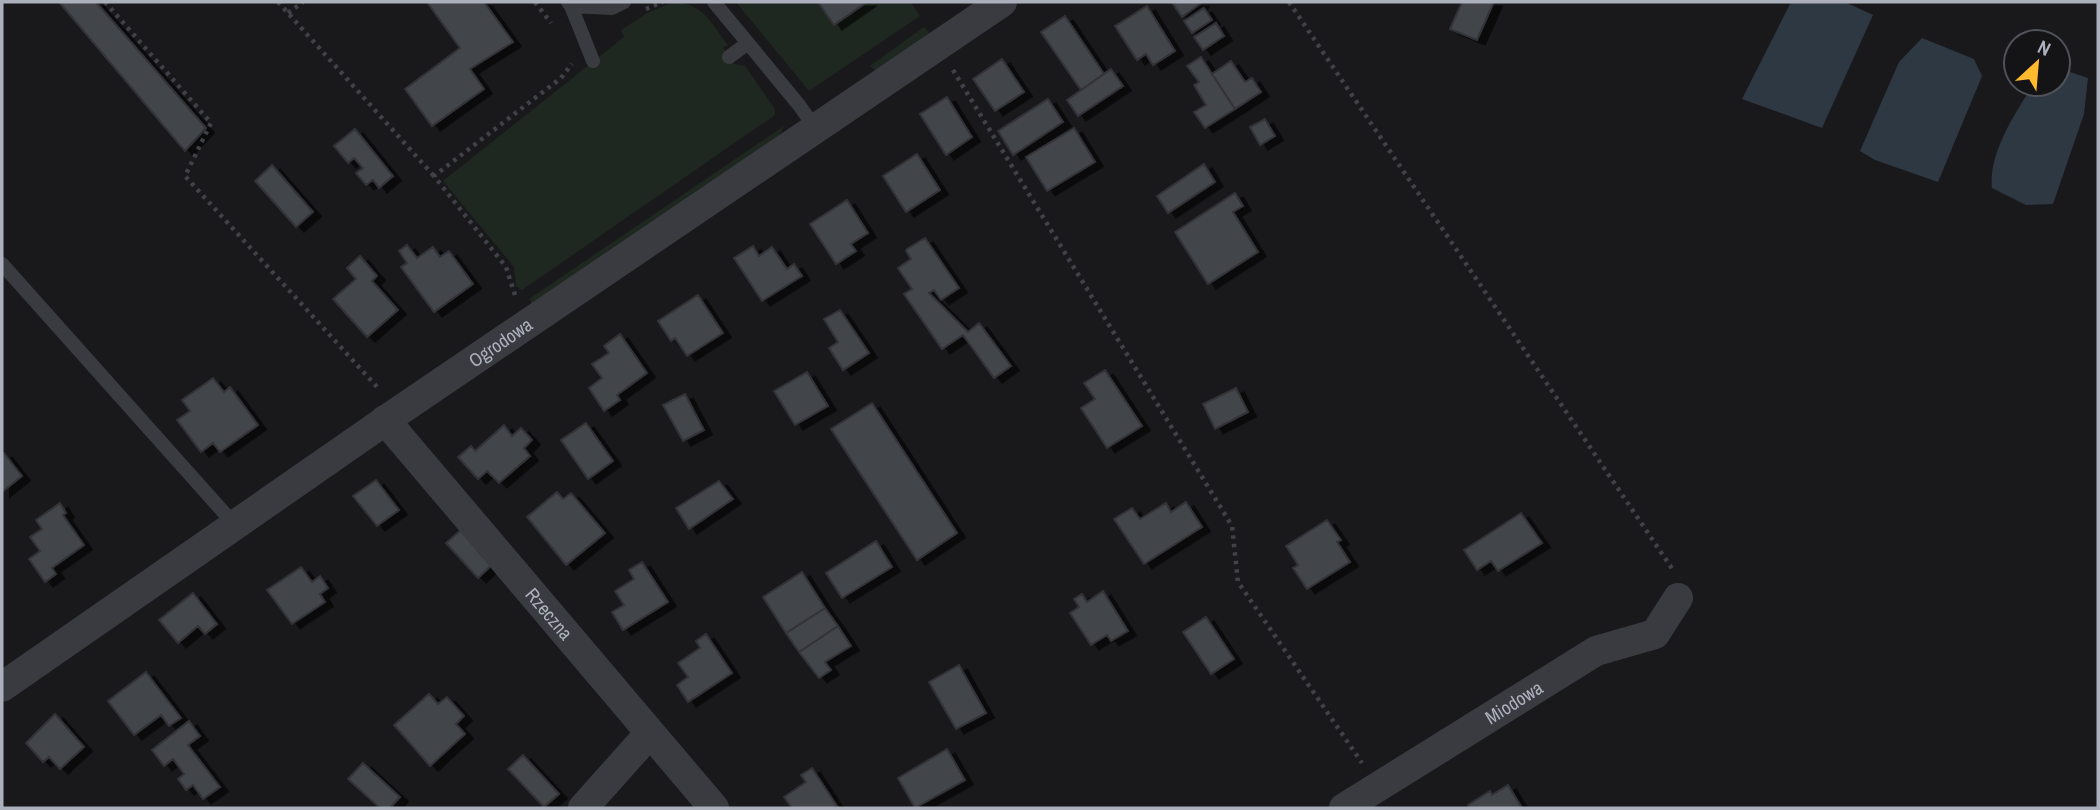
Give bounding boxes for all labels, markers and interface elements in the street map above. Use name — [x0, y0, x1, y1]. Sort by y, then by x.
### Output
north arrow — [2002, 28, 2072, 98]
text: N — [2034, 34, 2055, 62]
street label: Ogrodowa — [463, 311, 538, 373]
street label: Rzeczna — [520, 582, 579, 646]
street label: Miodowa — [1480, 674, 1548, 730]

